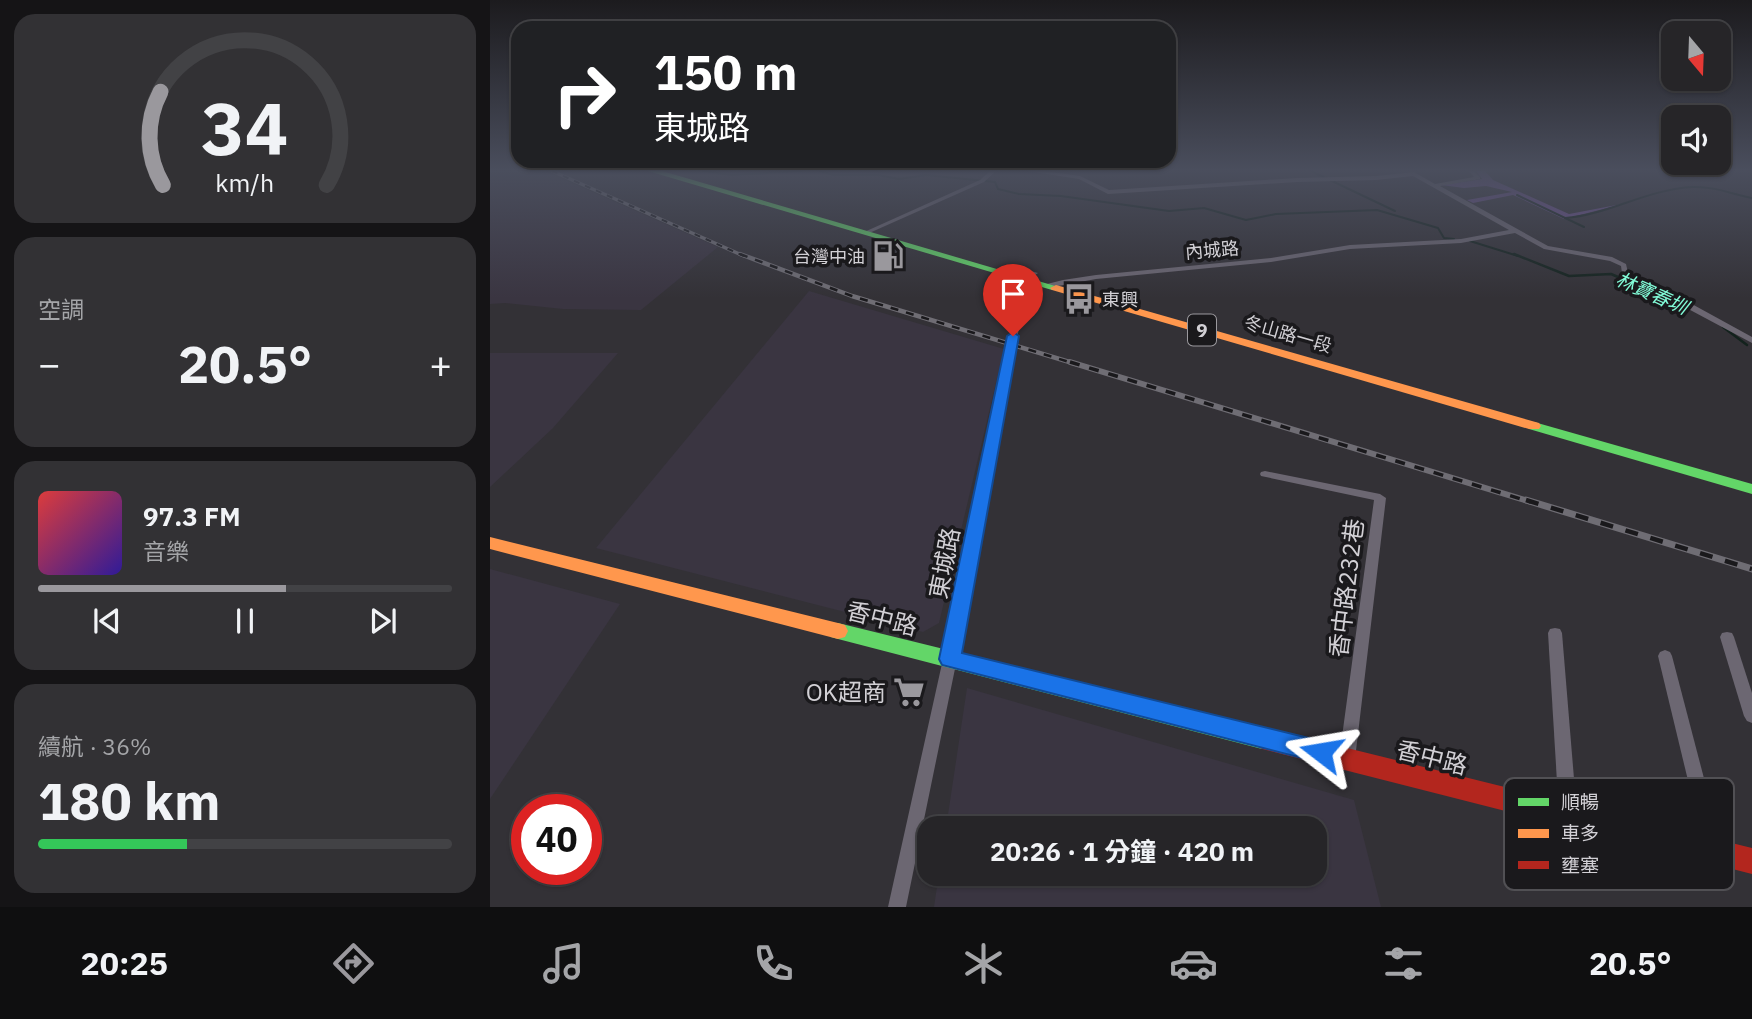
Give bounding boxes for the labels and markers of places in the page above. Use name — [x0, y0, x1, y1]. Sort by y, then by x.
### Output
fuel station icon: 台灣中油 — [871, 239, 905, 273]
place label: 台灣中油 — [793, 245, 865, 268]
pin — [983, 264, 1043, 336]
bus stop icon: 東興 — [1062, 282, 1096, 316]
place label: 東興 — [1102, 288, 1138, 311]
supermarket icon: OK超商 — [892, 675, 926, 709]
place label: OK超商 — [806, 676, 886, 708]

